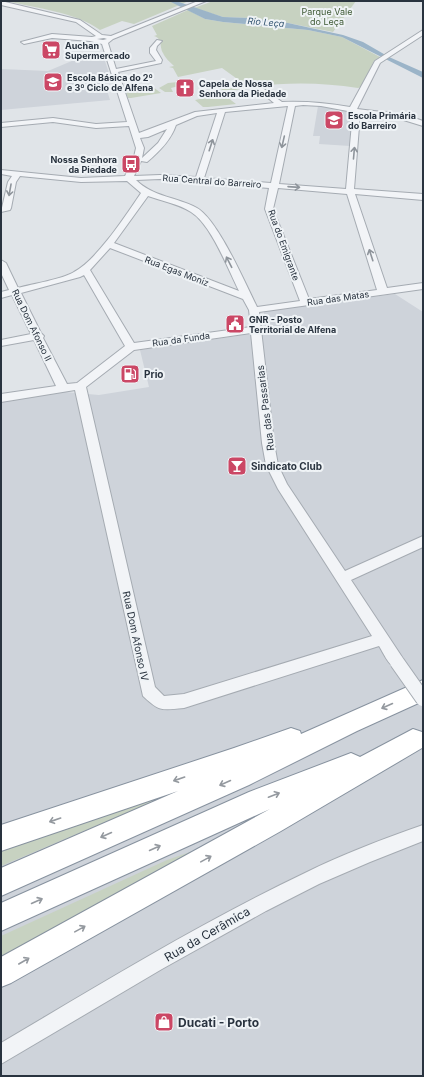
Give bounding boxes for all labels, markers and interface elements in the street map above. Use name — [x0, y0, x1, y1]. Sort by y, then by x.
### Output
park label: Parque Vale do Leça — [302, 6, 352, 27]
water label: Rio Leça — [247, 15, 285, 29]
supermarket icon: Auchan Supermercado — [40, 39, 62, 61]
place label: Auchan Supermercado — [65, 40, 131, 61]
school or university icon: Escola Básica do 2º e 3º Ciclo de Alfena — [42, 71, 64, 93]
place label: Escola Básica do 2º e 3º Ciclo de Alfena — [67, 72, 153, 93]
church icon: Capela de Nossa Senhora da Piedade — [174, 77, 196, 99]
place label: Capela de Nossa Senhora da Piedade — [199, 78, 287, 99]
school or university icon: Escola Primária do Barreiro — [323, 109, 345, 131]
place label: Escola Primária do Barreiro — [348, 110, 416, 131]
one-way arrow — [279, 135, 287, 148]
one-way arrow — [208, 139, 215, 152]
one-way arrow — [350, 147, 357, 160]
bus stop icon: Nossa Senhora da Piedade — [120, 153, 142, 175]
place label: Nossa Senhora da Piedade — [50, 154, 118, 175]
street label: Rua Central do Barreiro — [162, 172, 262, 190]
one-way arrow — [6, 183, 14, 196]
one-way arrow — [287, 184, 300, 191]
street label: Rua do Emigrante — [266, 208, 302, 282]
one-way arrow — [367, 249, 374, 262]
street label: Rua Egas Moniz — [143, 254, 211, 288]
one-way arrow — [225, 257, 233, 269]
street label: Rua Dom Afonso II — [10, 287, 54, 363]
street label: Rua das Matas — [306, 288, 370, 308]
public building icon: GNR - Posto Territorial de Alfena — [224, 313, 246, 335]
place label: GNR - Posto Territorial de Alfena — [249, 314, 336, 335]
street label: Rua da Funda — [152, 330, 210, 348]
fuel station icon: Prio — [119, 363, 141, 385]
street label: Rua das Passarias — [254, 365, 276, 451]
place label: Prio — [144, 368, 163, 380]
bar icon: Sindicato Club — [226, 455, 248, 477]
place label: Sindicato Club — [251, 460, 322, 472]
street label: Rua Dom Afonso IV — [121, 590, 151, 682]
one-way arrow — [382, 703, 394, 710]
one-way arrow — [172, 776, 185, 783]
one-way arrow — [220, 780, 232, 787]
one-way arrow — [268, 791, 280, 798]
one-way arrow — [49, 817, 62, 824]
one-way arrow — [101, 832, 113, 839]
one-way arrow — [149, 843, 161, 851]
one-way arrow — [200, 854, 212, 862]
one-way arrow — [30, 897, 42, 904]
street label: Rua da Cerâmica — [161, 903, 253, 965]
one-way arrow — [74, 925, 86, 932]
one-way arrow — [17, 956, 29, 964]
shop icon: Ducati - Porto — [153, 1011, 175, 1033]
place label: Ducati - Porto — [178, 1015, 259, 1030]

